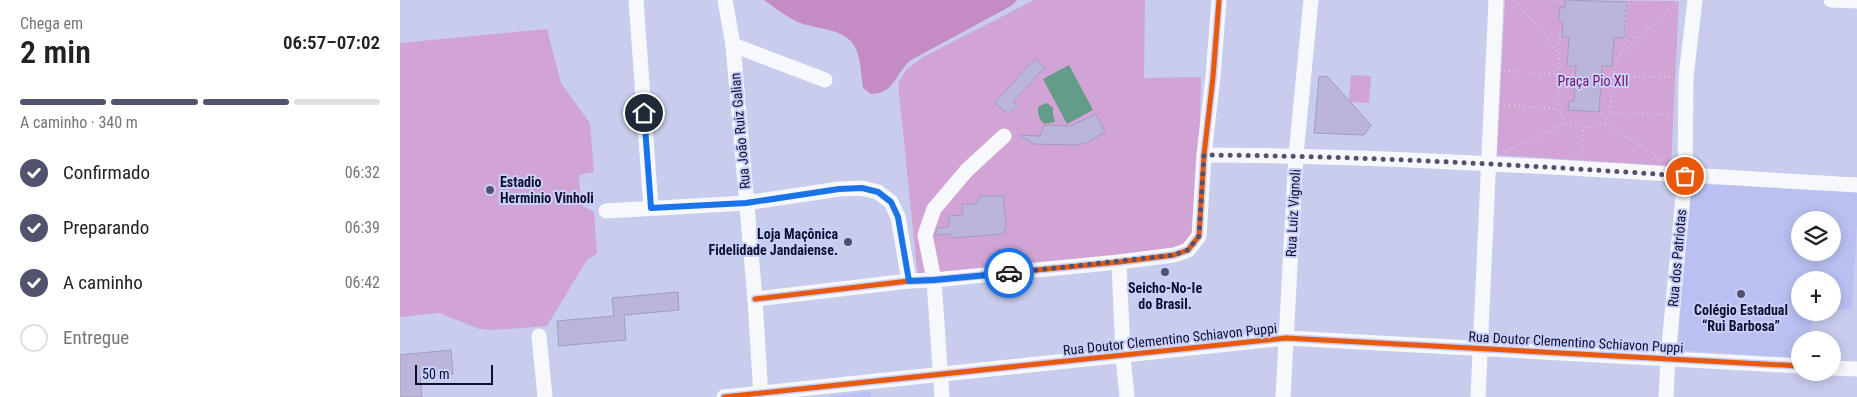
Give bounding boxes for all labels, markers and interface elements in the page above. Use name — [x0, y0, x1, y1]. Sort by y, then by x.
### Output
text: Chega em — [20, 14, 83, 33]
text: 06:57–07:02 — [283, 31, 380, 54]
text: 2 min — [20, 33, 91, 71]
street label: Rua João Ruiz Galian — [727, 72, 753, 190]
park label: Praça Pio XII — [1558, 73, 1628, 89]
pin — [623, 92, 665, 134]
icon: home — [630, 99, 658, 127]
text: A caminho · 340 m — [20, 113, 138, 132]
pin — [1664, 155, 1706, 197]
icon: check — [20, 159, 48, 187]
text: Confirmado — [63, 161, 150, 184]
icon: bag — [1671, 162, 1699, 190]
text: 06:32 — [345, 163, 380, 182]
street label: Rua Luiz Vignoli — [1283, 169, 1303, 257]
place label: Estadio Herminio Vinholi — [500, 174, 594, 206]
marker: Estadio Herminio Vinholi — [484, 184, 496, 196]
street label: Rua dos Patriotas — [1665, 209, 1689, 307]
map controls — [1791, 211, 1841, 381]
button: layers — [1791, 211, 1841, 261]
icon: check — [20, 214, 48, 242]
text: Preparando — [63, 216, 149, 239]
text: 06:39 — [345, 218, 380, 237]
place label: Loja Maçônica Fidelidade Jandaiense. — [709, 226, 838, 258]
marker: Loja Maçônica Fidelidade Jandaiense. — [842, 236, 854, 248]
courier — [984, 248, 1034, 298]
icon: car — [995, 259, 1023, 287]
marker: Seicho-No-Ie do Brasil. — [1159, 266, 1171, 278]
icon: check — [20, 269, 48, 297]
text: A caminho — [63, 271, 143, 294]
button: + — [1791, 271, 1841, 321]
text: 06:42 — [345, 273, 380, 292]
place label: Seicho-No-Ie do Brasil. — [1128, 280, 1202, 312]
marker: Colégio Estadual “Rui Barbosa” — [1735, 288, 1747, 300]
place label: Colégio Estadual “Rui Barbosa” — [1694, 302, 1788, 334]
street label: Rua Doutor Clementino Schiavon Puppi — [1062, 320, 1278, 358]
text: Entregue — [63, 326, 129, 349]
street label: Rua Doutor Clementino Schiavon Puppi — [1468, 328, 1684, 356]
button: − — [1791, 331, 1841, 381]
scale bar — [415, 362, 492, 385]
text: 50 m — [422, 366, 450, 382]

